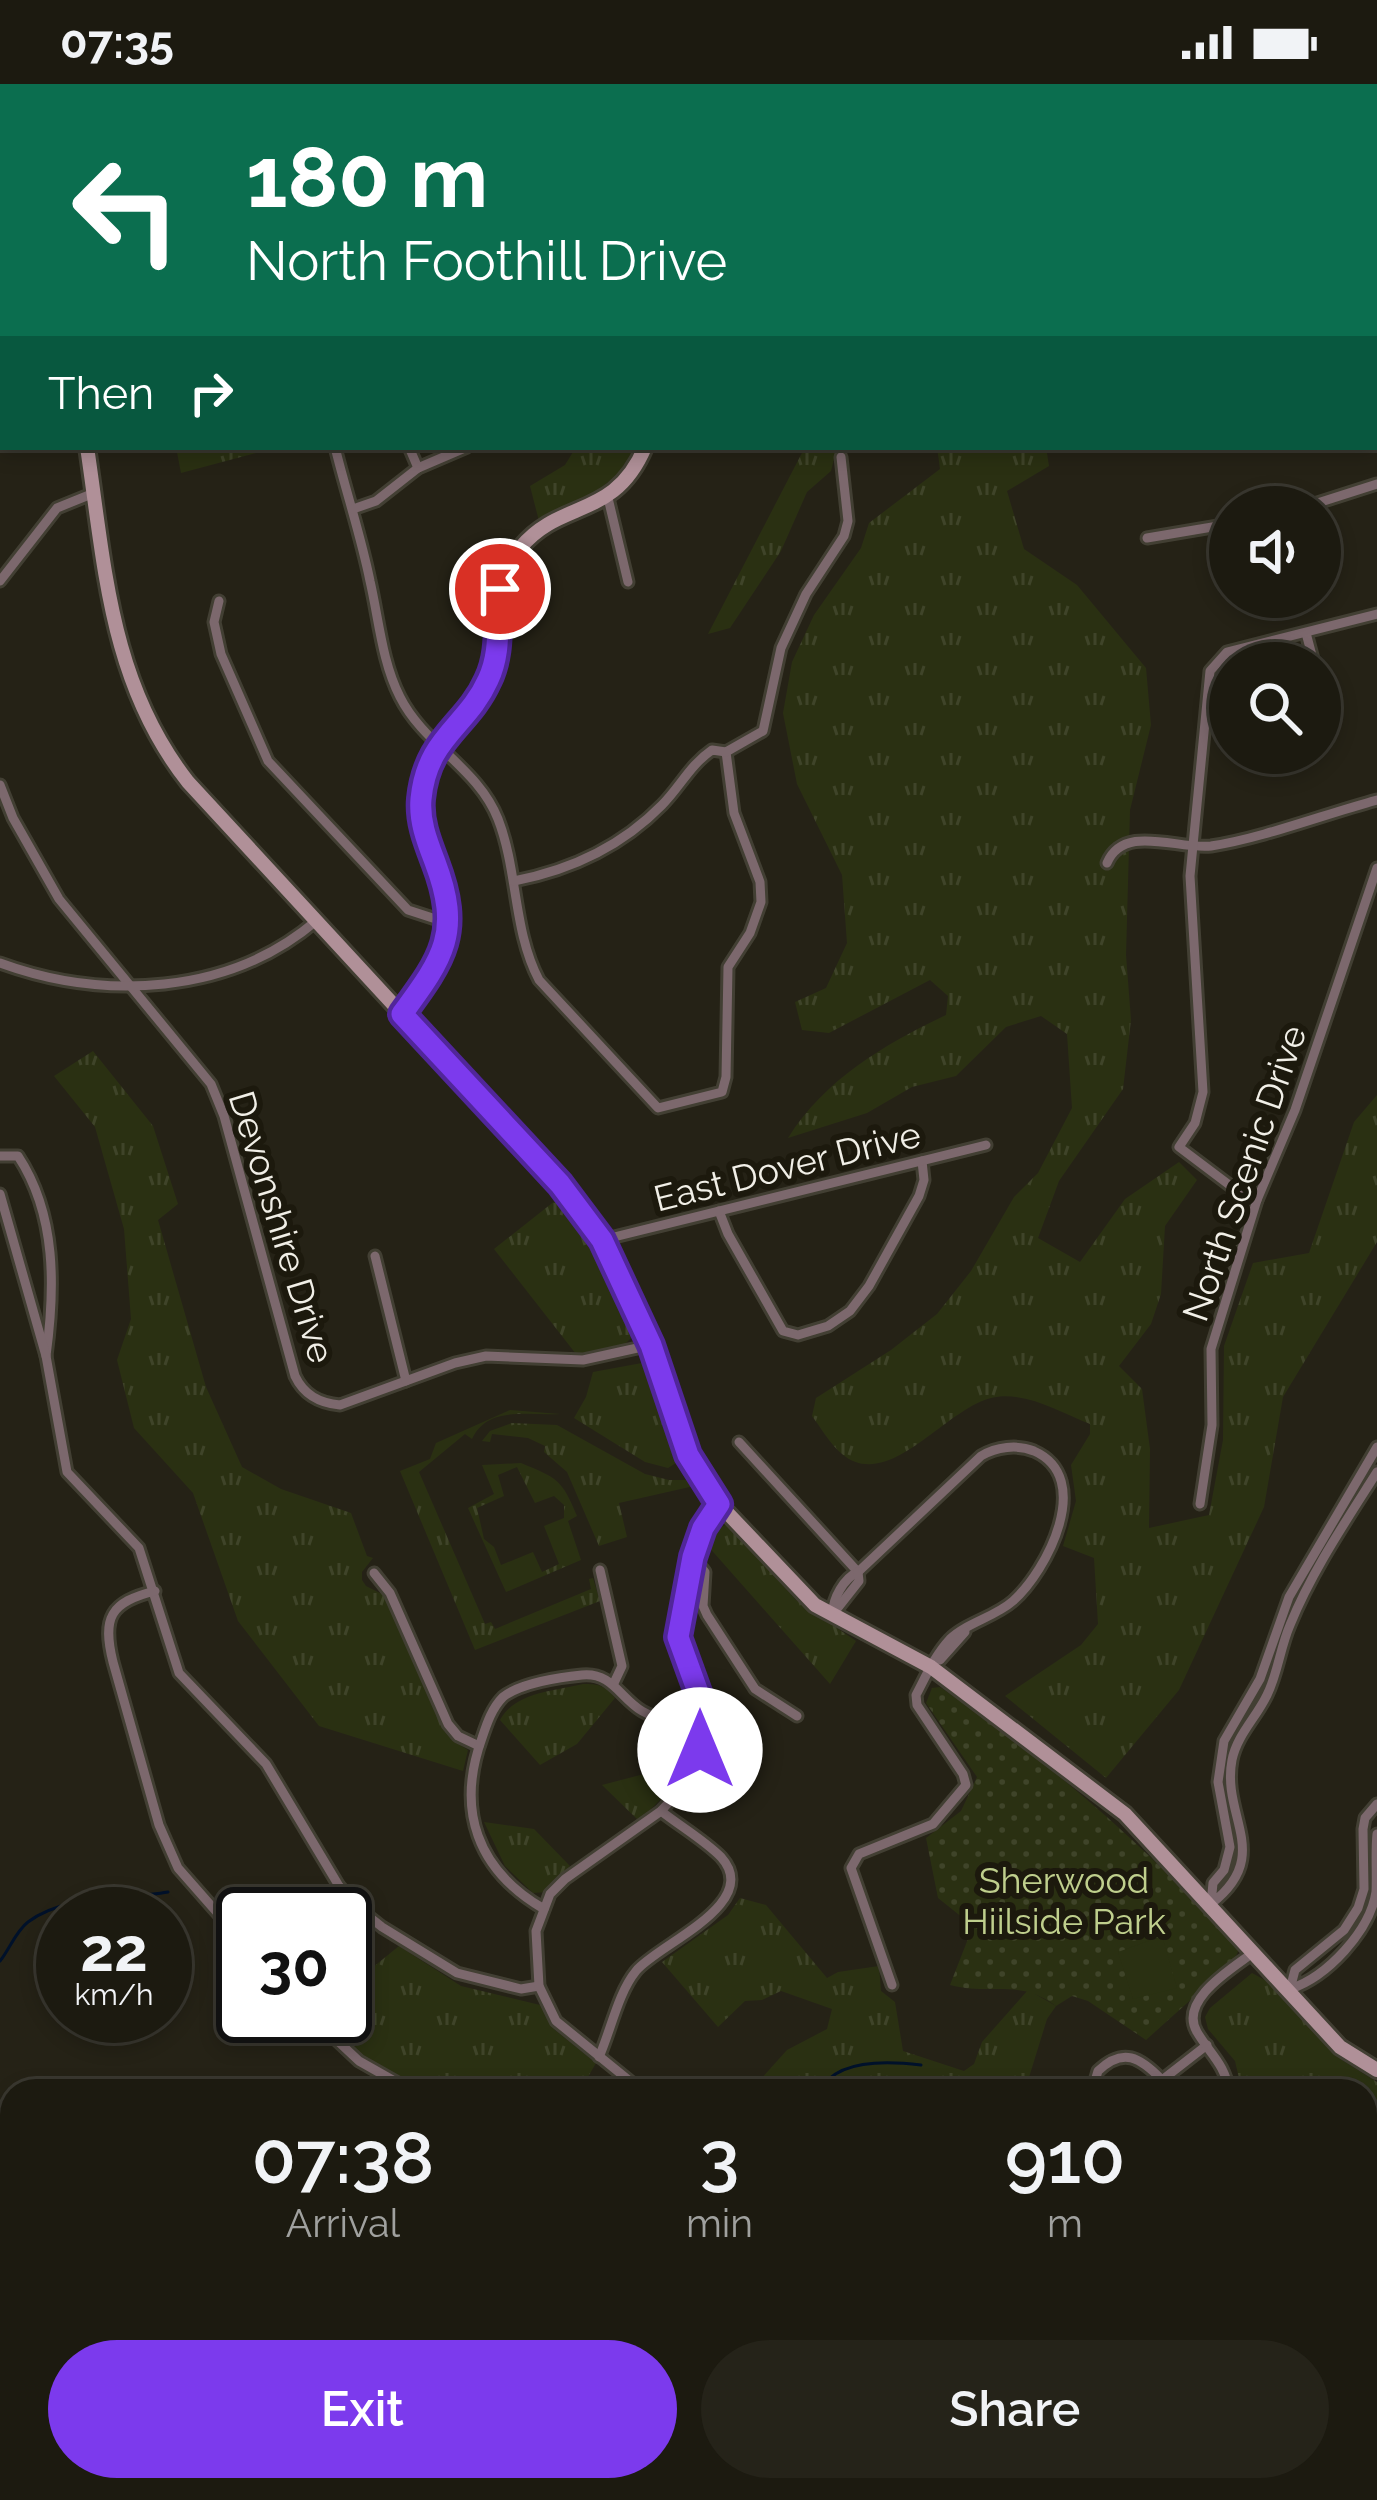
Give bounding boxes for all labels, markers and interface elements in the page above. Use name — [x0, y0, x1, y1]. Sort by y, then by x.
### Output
text: 07:35 — [60, 16, 174, 69]
text: 180 m — [246, 128, 488, 227]
icon: left — [48, 132, 204, 288]
text: North Foothill Drive — [246, 229, 727, 293]
icon: right — [178, 360, 244, 426]
text: Then — [48, 367, 154, 420]
map controls — [1209, 486, 1341, 774]
button: sound — [1209, 486, 1341, 618]
pin — [449, 538, 551, 640]
icon: arrive — [467, 556, 533, 622]
button: search — [1209, 642, 1341, 774]
street label: North Scenic Drive — [1174, 1020, 1314, 1326]
street label: Devonshire Drive — [221, 1086, 343, 1368]
street label: East Dover Drive — [649, 1113, 925, 1219]
position arrow — [637, 1687, 763, 1813]
park label: Sherwood Hiilside Park — [962, 1859, 1166, 1942]
speed limit sign: 30 — [216, 1887, 372, 2043]
text: 22 — [80, 1915, 148, 1985]
text: km/h — [74, 1977, 154, 2012]
text: 07:38 — [252, 2115, 434, 2200]
text: 3 — [700, 2115, 739, 2200]
text: 910 — [1005, 2115, 1125, 2200]
text: Arrival — [286, 2200, 400, 2246]
text: min — [686, 2200, 753, 2246]
text: m — [1047, 2200, 1083, 2246]
button: Exit — [48, 2340, 677, 2478]
button: Share — [701, 2340, 1329, 2478]

